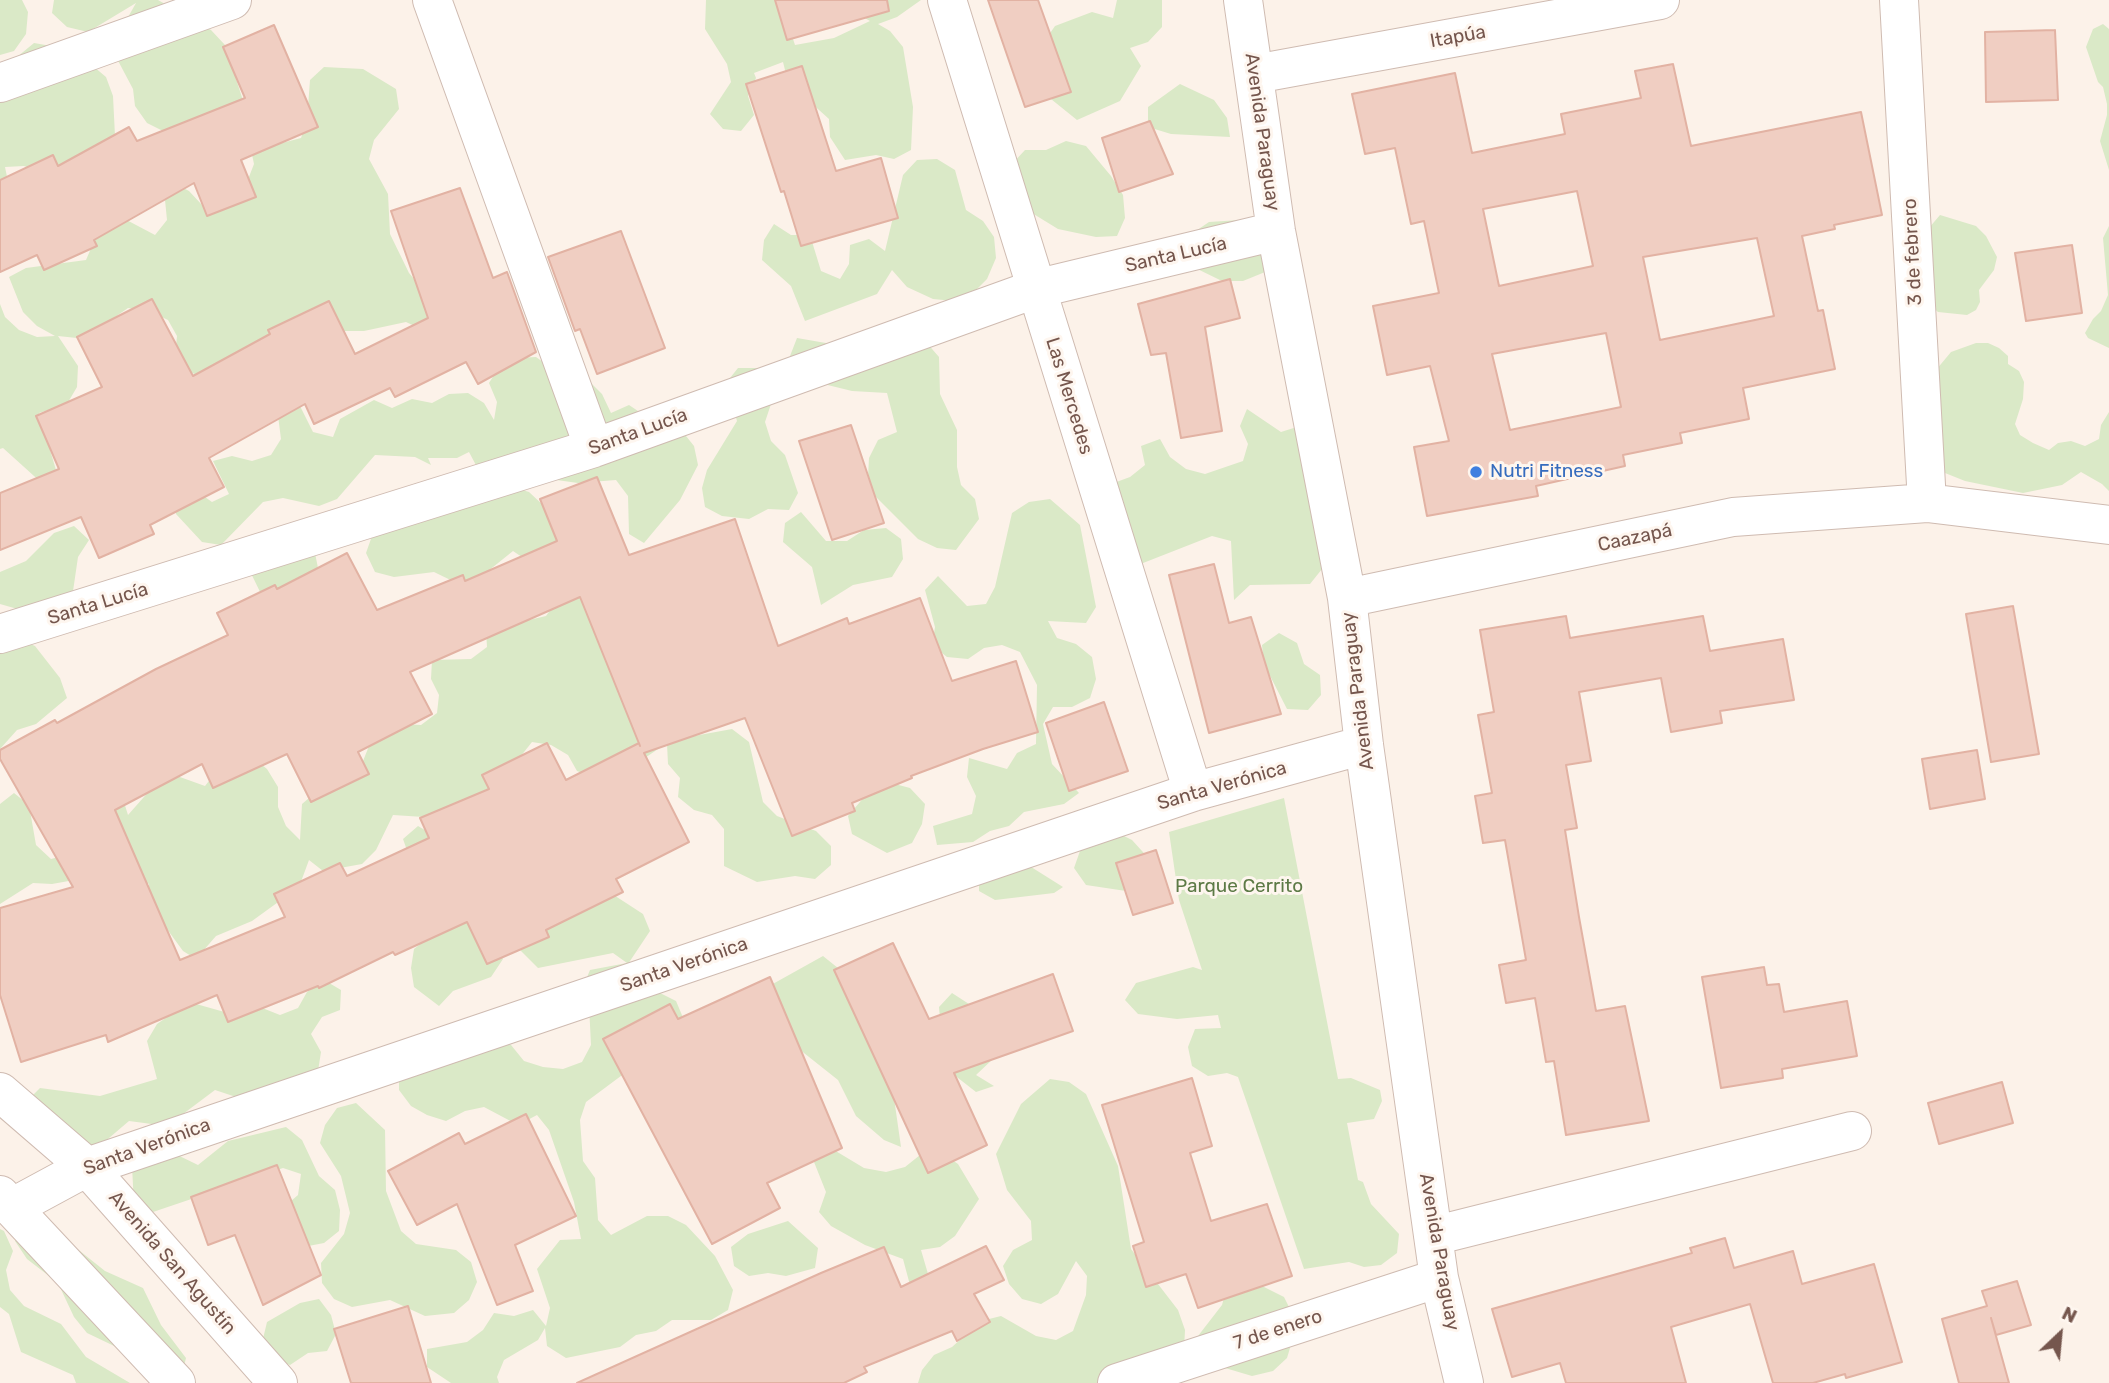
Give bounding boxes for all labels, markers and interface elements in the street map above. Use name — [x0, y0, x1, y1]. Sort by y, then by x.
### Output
street label: Itapúa — [1428, 21, 1488, 53]
street label: Avenida Paraguay — [1240, 52, 1284, 212]
street label: 3 de febrero — [1899, 198, 1927, 306]
street label: Santa Lucía — [1123, 232, 1229, 278]
street label: Las Mercedes — [1040, 335, 1098, 457]
street label: Santa Lucía — [585, 404, 691, 460]
place label: Nutri Fitness — [1490, 461, 1603, 483]
marker: Nutri Fitness — [1468, 464, 1484, 480]
street label: Caazapá — [1596, 519, 1674, 557]
street label: Santa Lucía — [45, 578, 151, 630]
street label: Avenida Paraguay — [1337, 611, 1379, 771]
street label: Santa Verónica — [1155, 757, 1289, 815]
park label: Parque Cerrito — [1175, 876, 1303, 898]
street label: Santa Verónica — [617, 933, 751, 997]
street label: Santa Verónica — [80, 1113, 214, 1181]
street label: Avenida Paraguay — [1414, 1172, 1464, 1332]
street label: Avenida San Agustín — [103, 1187, 241, 1339]
north arrow — [2025, 1299, 2095, 1369]
text: N — [2058, 1301, 2081, 1328]
street label: 7 de enero — [1231, 1305, 1325, 1355]

